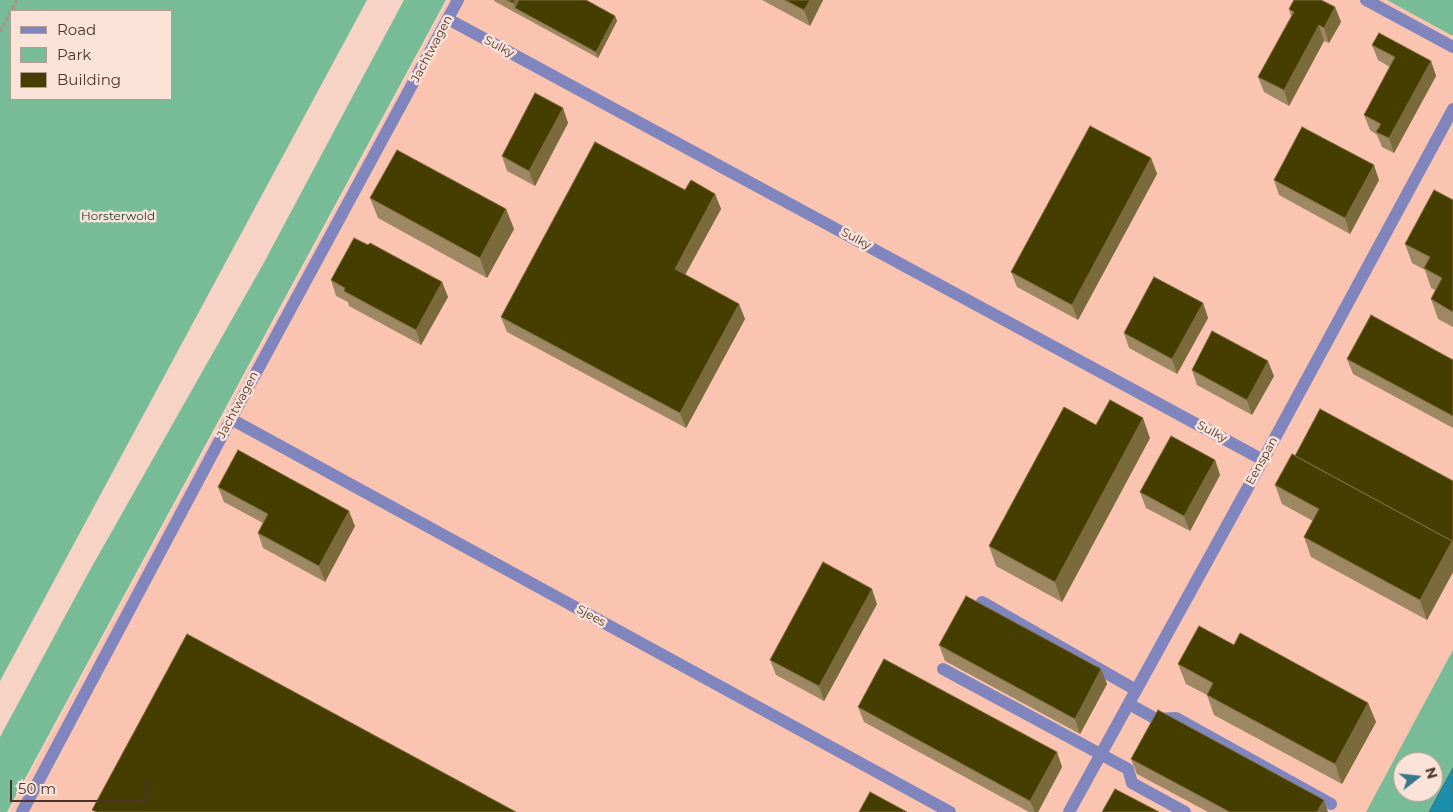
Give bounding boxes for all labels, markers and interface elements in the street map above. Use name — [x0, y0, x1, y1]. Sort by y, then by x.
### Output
legend — [10, 10, 172, 100]
street label: Jachtwagen — [408, 13, 456, 85]
text: Road — [57, 20, 96, 39]
street label: Sulky — [481, 33, 517, 61]
text: Park — [57, 45, 91, 64]
text: Building — [57, 70, 121, 89]
park label: Horsterwold — [81, 209, 155, 223]
street label: Sulky — [838, 225, 874, 253]
street label: Jachtwagen — [214, 369, 262, 441]
street label: Sulky — [1194, 418, 1230, 446]
street label: Eenspan — [1243, 435, 1281, 487]
street label: Sjees — [574, 602, 608, 630]
north arrow — [1393, 752, 1443, 802]
text: N — [1421, 765, 1442, 781]
scale bar — [12, 770, 150, 802]
text: 50 m — [18, 779, 56, 798]

